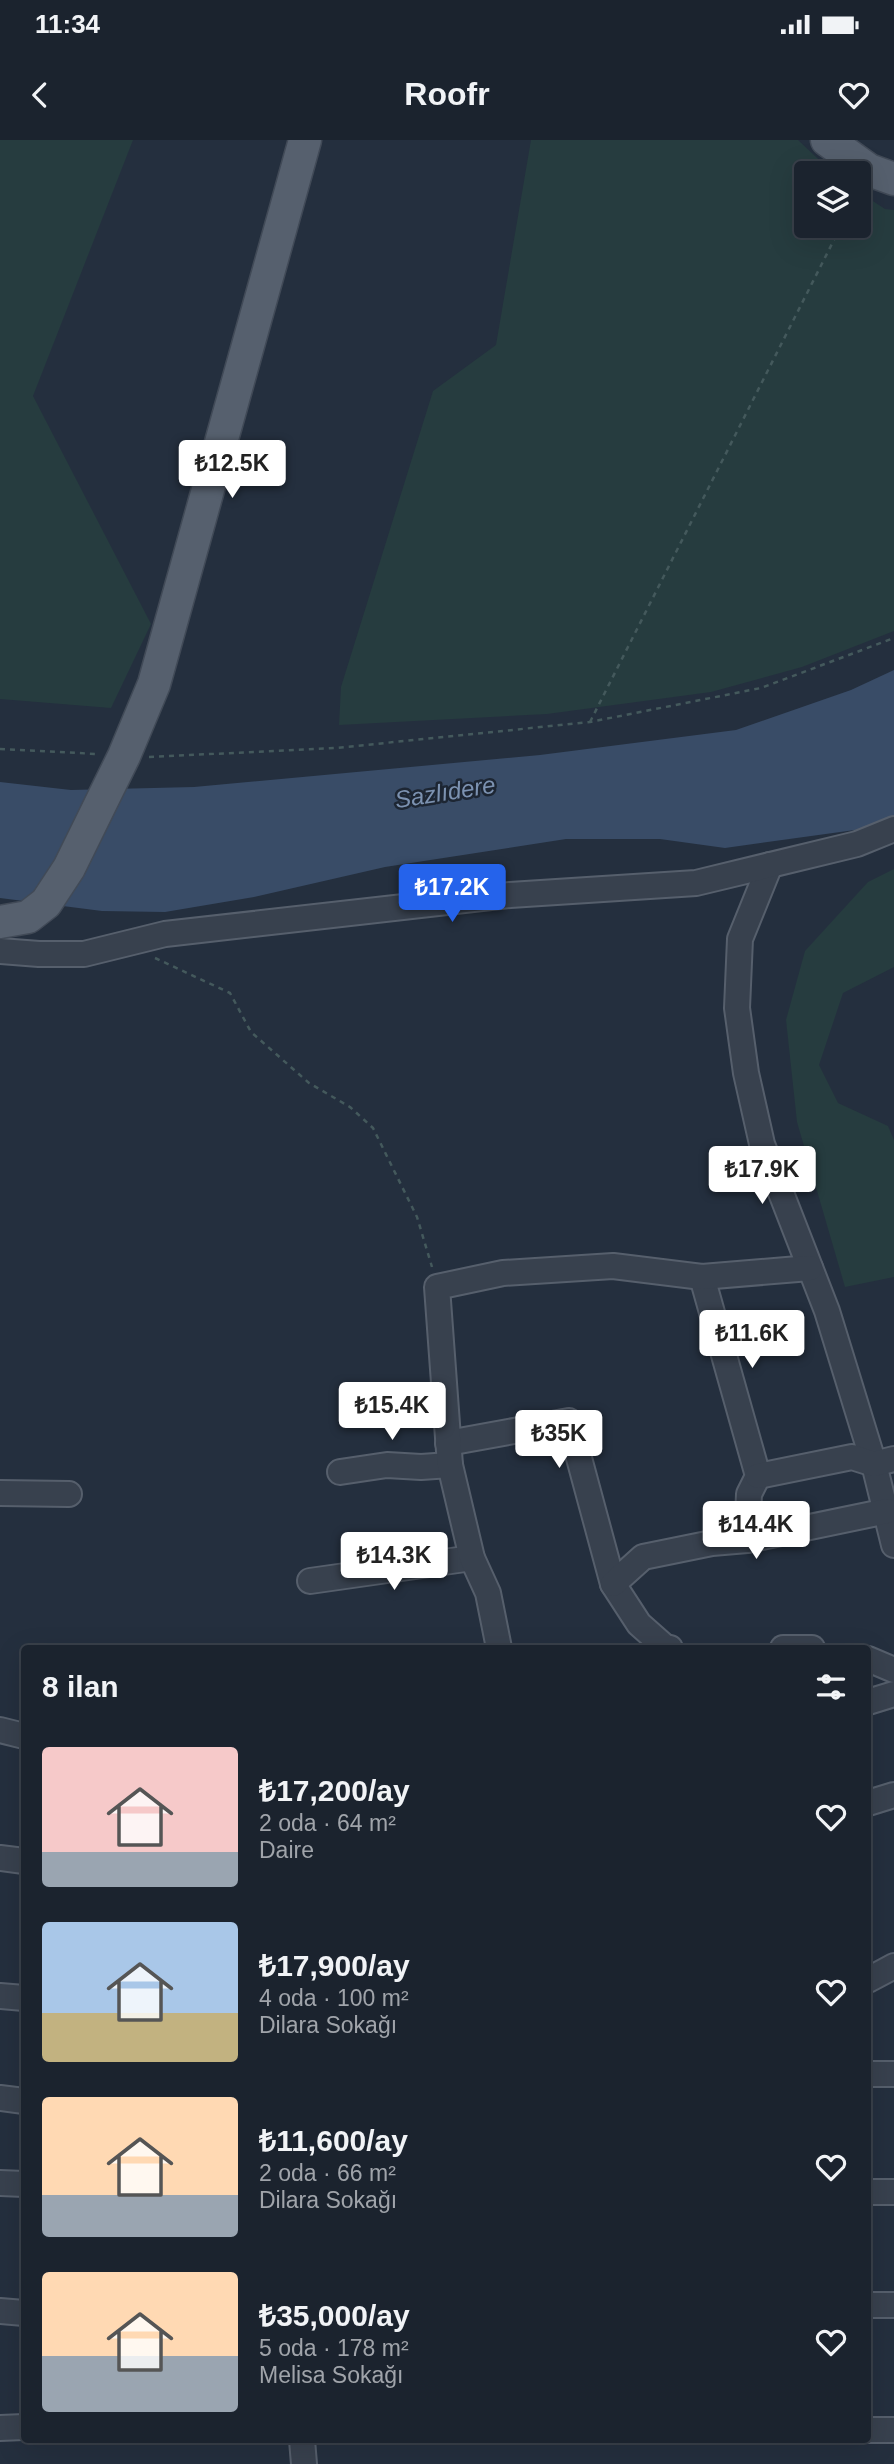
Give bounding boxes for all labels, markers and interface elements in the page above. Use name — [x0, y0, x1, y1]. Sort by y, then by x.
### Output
text: 11:34 — [35, 9, 100, 39]
icon: back — [21, 76, 59, 114]
text: Roofr — [404, 76, 490, 112]
icon: heart — [835, 76, 873, 114]
map controls — [794, 161, 871, 238]
button: layers — [794, 161, 871, 238]
pin: ₺12.5K — [175, 440, 289, 500]
text: ₺12.5K — [195, 450, 269, 476]
water label: Sazlıdere — [393, 771, 497, 813]
pin: ₺17.2K — [395, 864, 509, 924]
text: ₺17.2K — [415, 874, 489, 900]
pin: ₺17.9K — [705, 1146, 819, 1206]
text: ₺17.9K — [725, 1156, 799, 1182]
pin: ₺11.6K — [695, 1310, 809, 1370]
text: ₺11.6K — [715, 1320, 789, 1346]
pin: ₺15.4K — [335, 1382, 449, 1442]
text: ₺15.4K — [355, 1392, 429, 1418]
pin: ₺35K — [518, 1410, 600, 1470]
text: ₺35K — [531, 1420, 587, 1446]
pin: ₺14.4K — [699, 1502, 813, 1561]
text: ₺14.4K — [719, 1511, 793, 1537]
pin: ₺14.3K — [337, 1532, 451, 1592]
text: ₺14.3K — [357, 1542, 431, 1568]
icon: filters — [812, 1668, 850, 1706]
text: 8 ilan — [42, 1670, 119, 1703]
text: ₺17,200/ay — [259, 1774, 410, 1807]
icon: home — [98, 1775, 182, 1859]
icon: heart — [812, 1798, 850, 1836]
text: 2 oda · 64 m² — [259, 1810, 396, 1836]
text: Daire — [259, 1837, 314, 1863]
text: ₺17,900/ay — [259, 1949, 410, 1982]
icon: home — [98, 1950, 182, 2034]
icon: heart — [812, 1973, 850, 2011]
text: 4 oda · 100 m² — [259, 1985, 409, 2011]
text: Dilara Sokağı — [259, 2012, 397, 2038]
text: ₺11,600/ay — [259, 2124, 408, 2157]
icon: home — [98, 2125, 182, 2209]
icon: heart — [812, 2148, 850, 2186]
text: 2 oda · 66 m² — [259, 2160, 396, 2186]
text: Dilara Sokağı — [259, 2187, 397, 2213]
text: ₺35,000/ay — [259, 2299, 410, 2332]
icon: home — [98, 2300, 182, 2384]
icon: heart — [812, 2323, 850, 2361]
text: 5 oda · 178 m² — [259, 2335, 409, 2361]
text: Melisa Sokağı — [259, 2362, 403, 2388]

